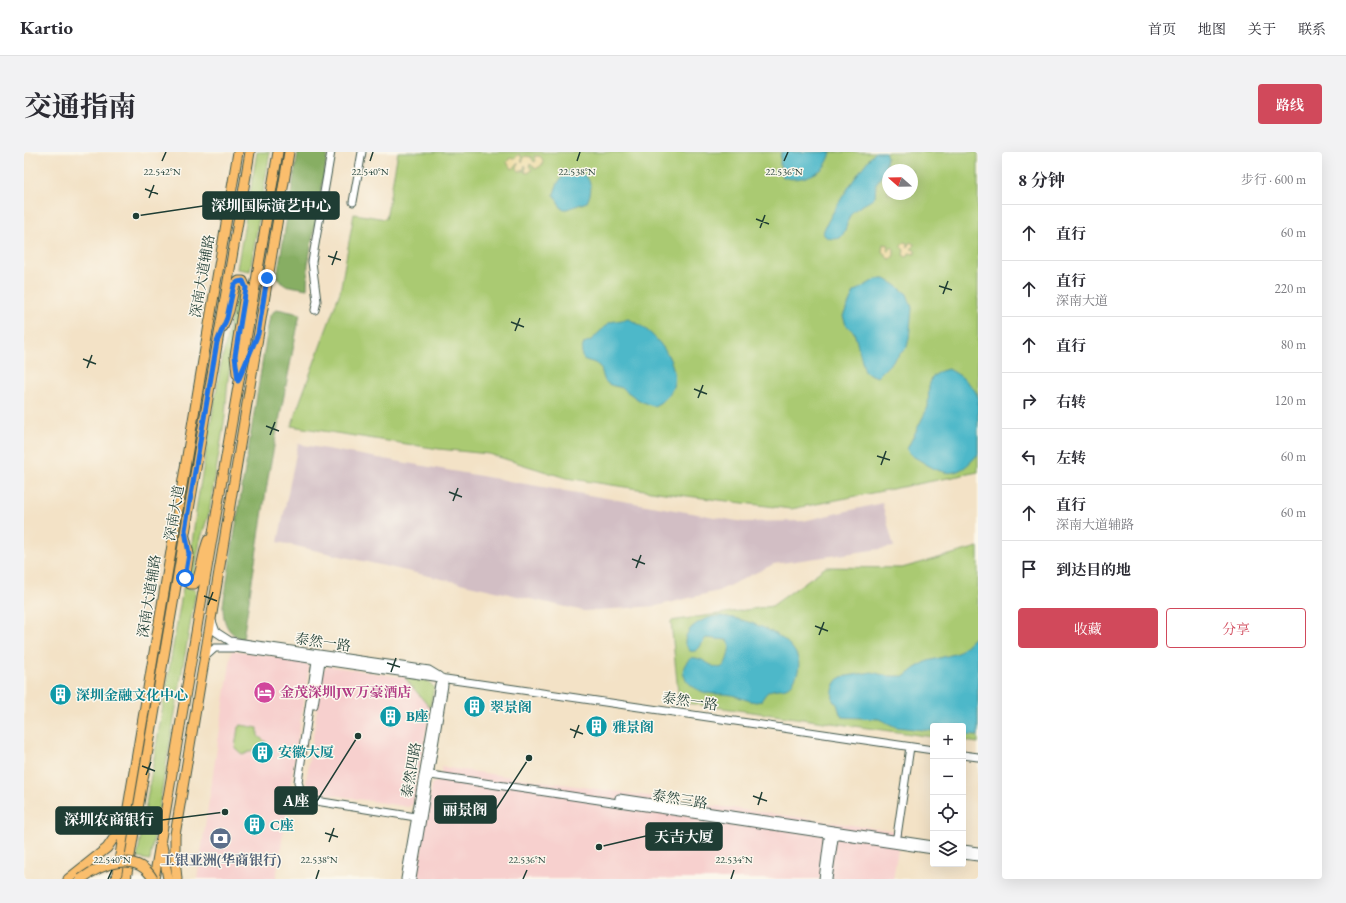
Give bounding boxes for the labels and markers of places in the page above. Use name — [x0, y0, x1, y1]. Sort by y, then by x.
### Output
callout: 深圳国际演艺中心 — [203, 192, 339, 219]
hotel icon: 金茂深圳JW万豪酒店 — [252, 679, 278, 705]
building icon: 深圳金融文化中心 — [47, 682, 73, 708]
place label: 金茂深圳JW万豪酒店 — [280, 683, 411, 701]
place label: 深圳金融文化中心 — [76, 686, 188, 704]
building icon: 翠景阁 — [461, 694, 487, 720]
place label: 翠景阁 — [490, 698, 532, 716]
building icon: B座 — [377, 703, 403, 729]
place label: B座 — [406, 707, 429, 725]
building icon: 雅景阁 — [583, 714, 609, 740]
place label: 雅景阁 — [612, 718, 654, 736]
building icon: 安徽大厦 — [250, 739, 276, 765]
place label: 安徽大厦 — [278, 743, 334, 761]
callout: A座 — [275, 787, 317, 814]
callout: 丽景阁 — [435, 796, 496, 823]
callout: 深圳农商银行 — [56, 807, 162, 834]
building icon: C座 — [241, 812, 267, 838]
place label: C座 — [270, 816, 294, 834]
callout: 天吉大厦 — [646, 823, 722, 850]
bank icon: 工银亚洲(华商银行) — [208, 825, 234, 851]
place label: 工银亚洲(华商银行) — [161, 851, 281, 869]

